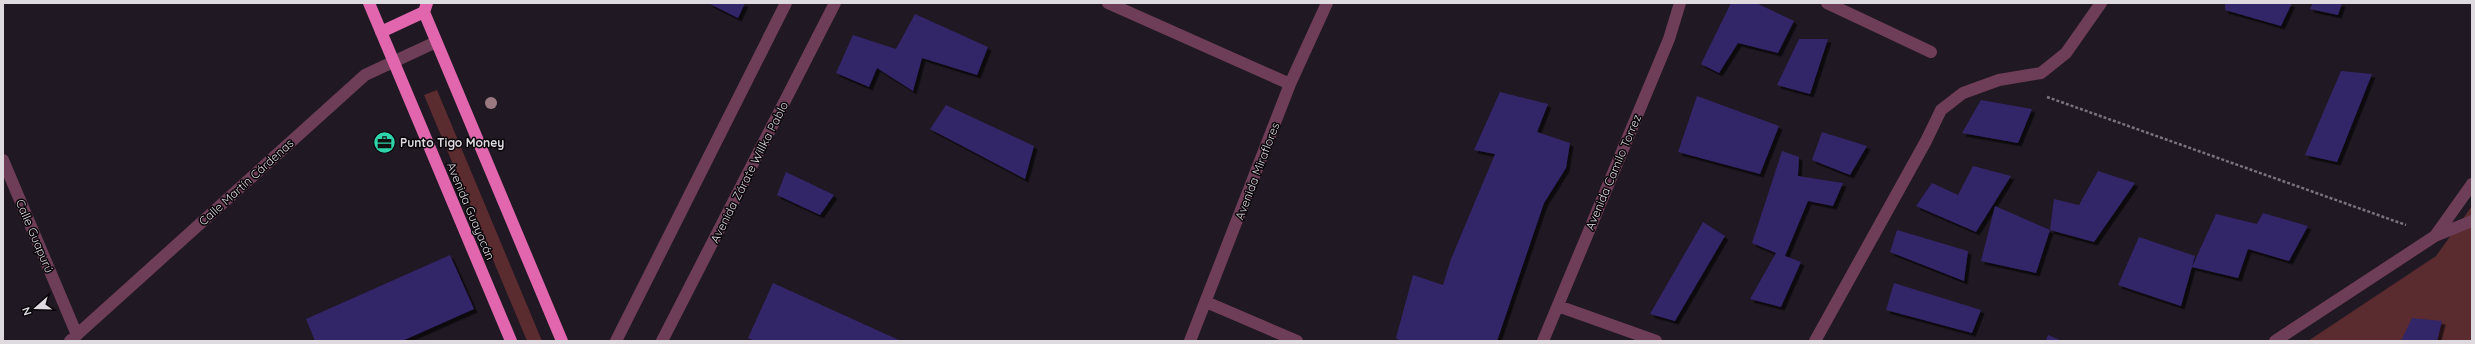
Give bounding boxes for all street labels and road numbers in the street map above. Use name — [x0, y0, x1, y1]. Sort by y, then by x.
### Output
street label: Avenida Zárate Willka Pablo — [707, 99, 791, 245]
street label: Avenida Camilo Torrez — [1582, 112, 1644, 232]
street label: Avenida Miraflores — [1232, 120, 1283, 222]
street label: Calle Martín Cárdenas — [195, 135, 297, 229]
street label: Avenida Guayacán — [444, 160, 498, 262]
street label: Calle Guapurú — [13, 197, 57, 275]

